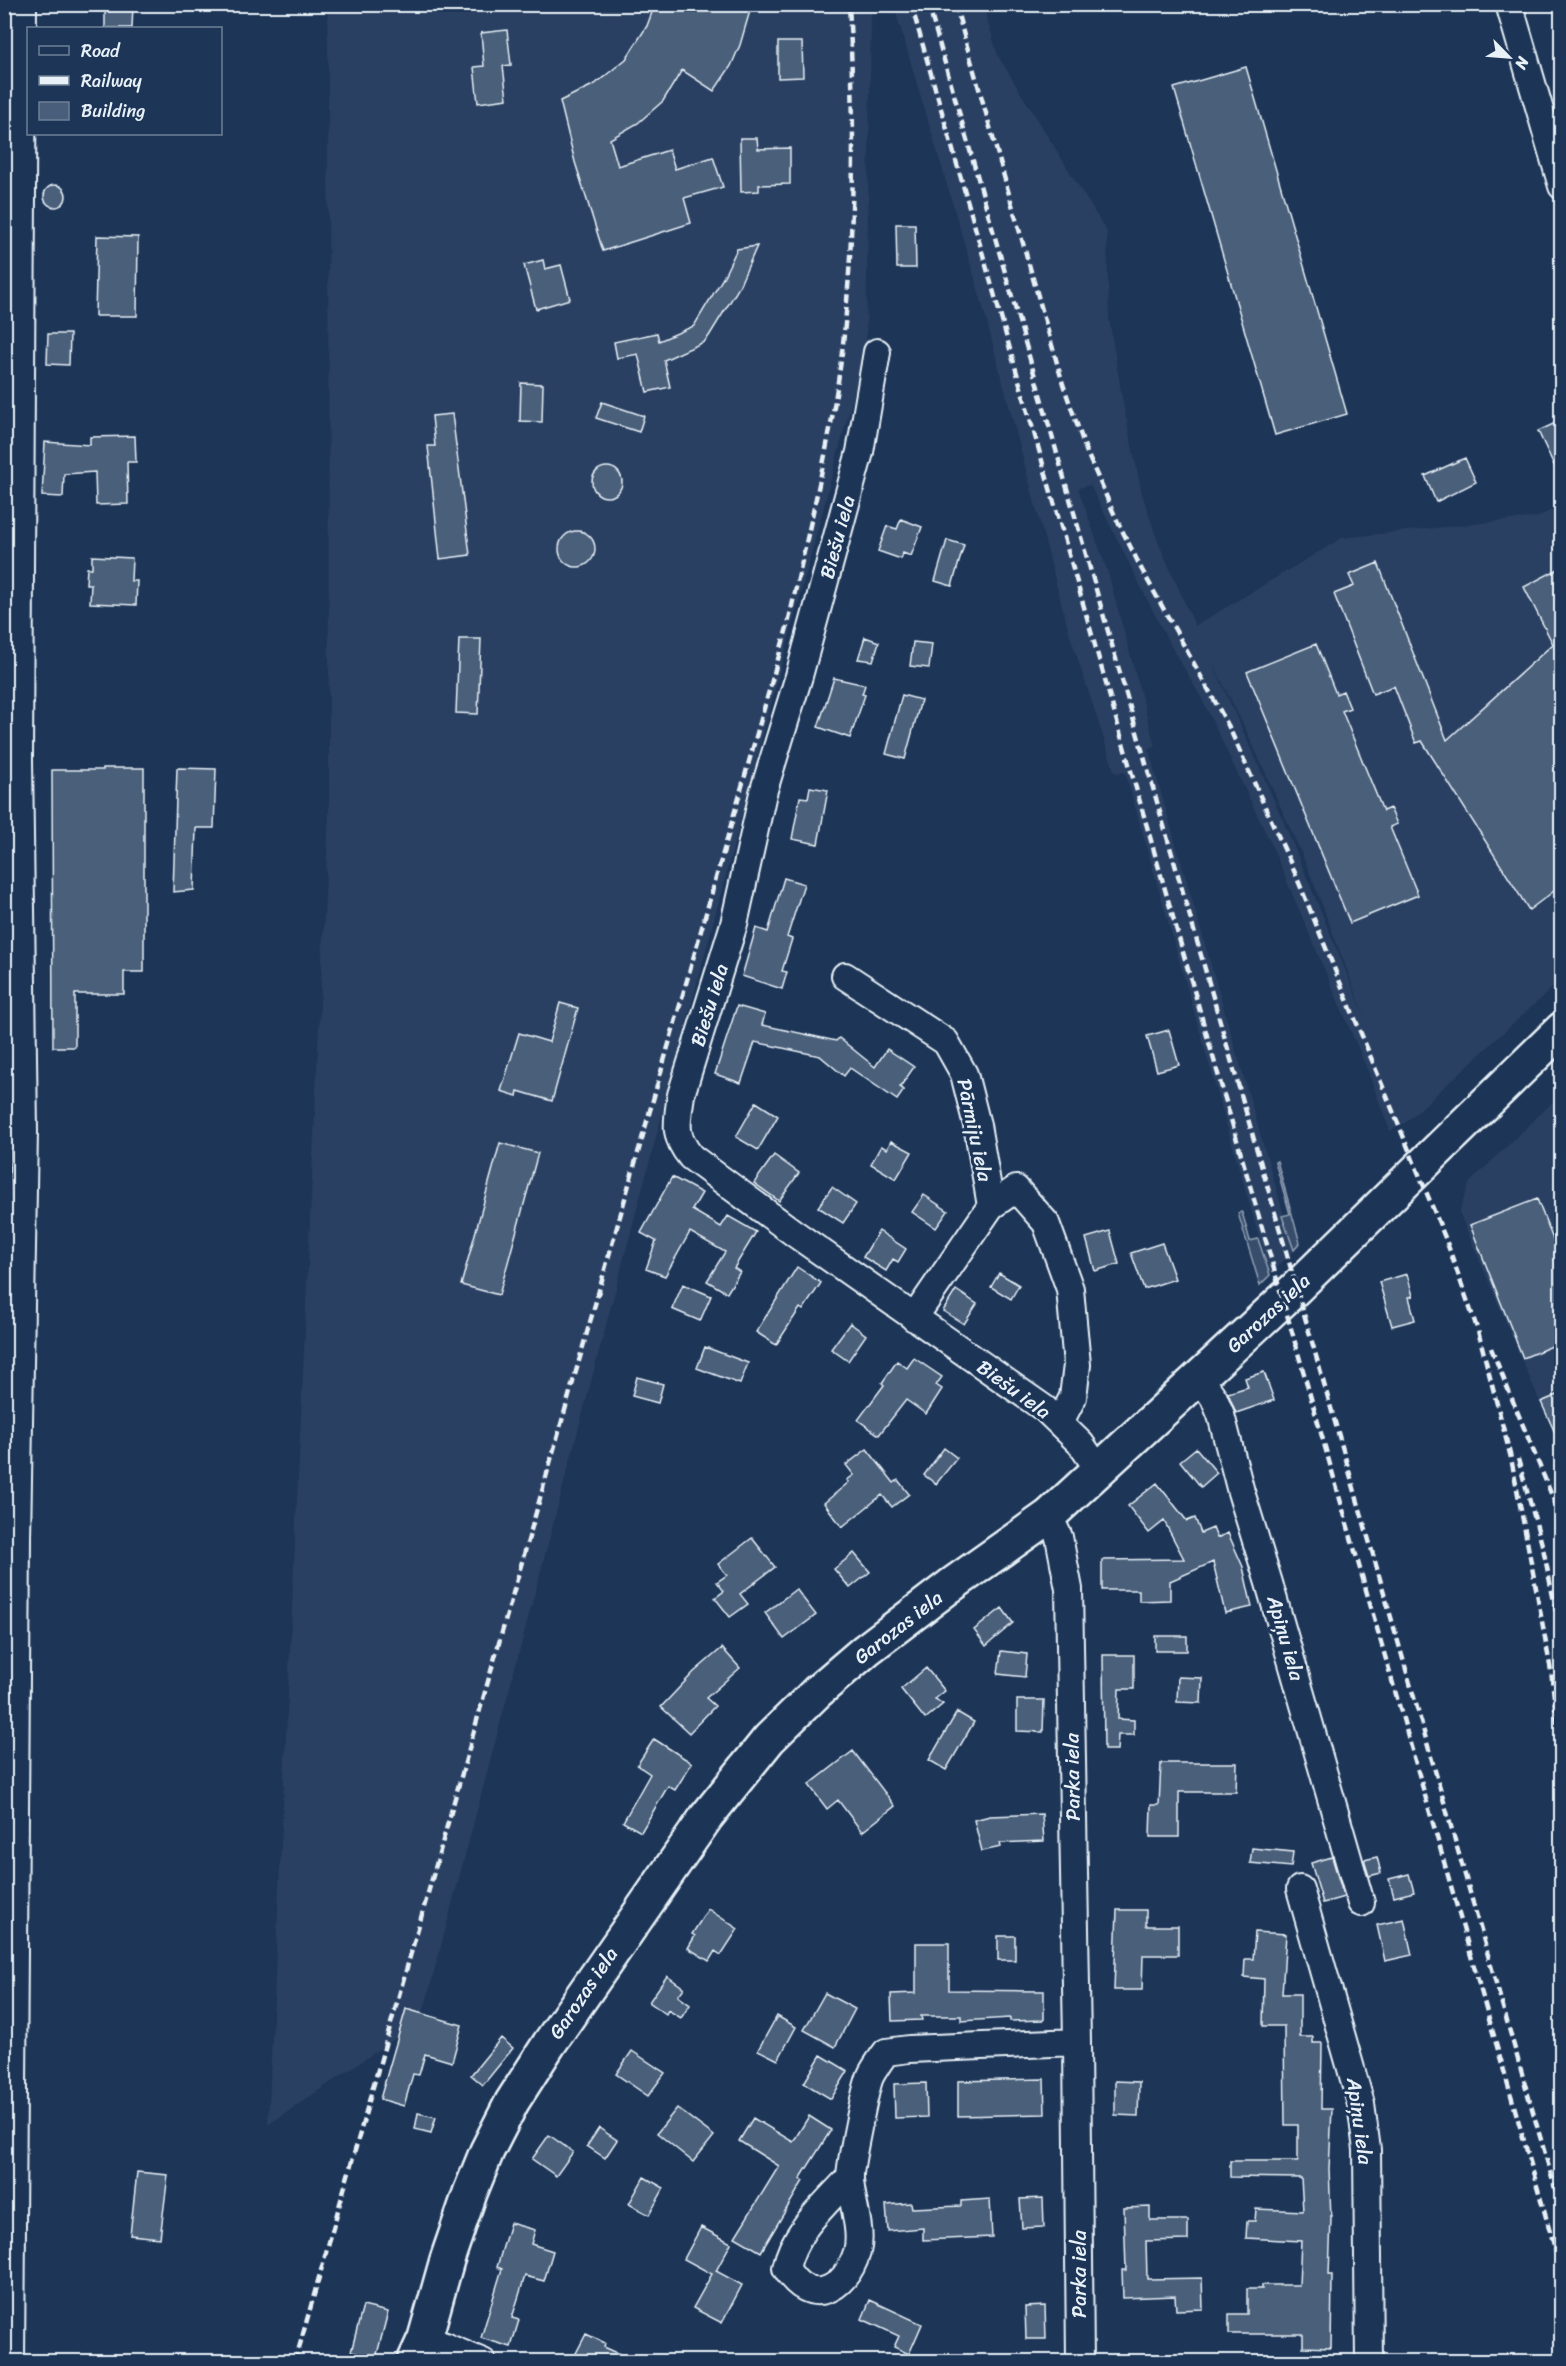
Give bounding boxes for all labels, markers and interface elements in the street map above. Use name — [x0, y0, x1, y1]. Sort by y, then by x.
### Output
legend — [27, 27, 222, 135]
north arrow — [1479, 27, 1539, 87]
text: Road — [81, 35, 121, 67]
text: N — [1506, 51, 1538, 75]
text: Railway — [81, 65, 143, 97]
text: Building — [81, 95, 145, 127]
street label: Biešu iela — [810, 492, 865, 583]
street label: Biešu iela — [680, 959, 739, 1051]
street label: Pārmiju iela — [947, 1075, 1003, 1186]
street label: Garozas iela — [1218, 1265, 1319, 1362]
street label: Biešu iela — [969, 1350, 1058, 1429]
street label: Garozas iela — [846, 1581, 951, 1674]
street label: Apiņu iela — [1256, 1590, 1315, 1686]
street label: Parka iela — [1054, 1732, 1091, 1821]
street label: Garozas iela — [539, 1940, 627, 2047]
street label: Apiņu iela — [1336, 2074, 1383, 2168]
street label: Parka iela — [1062, 2229, 1097, 2318]

